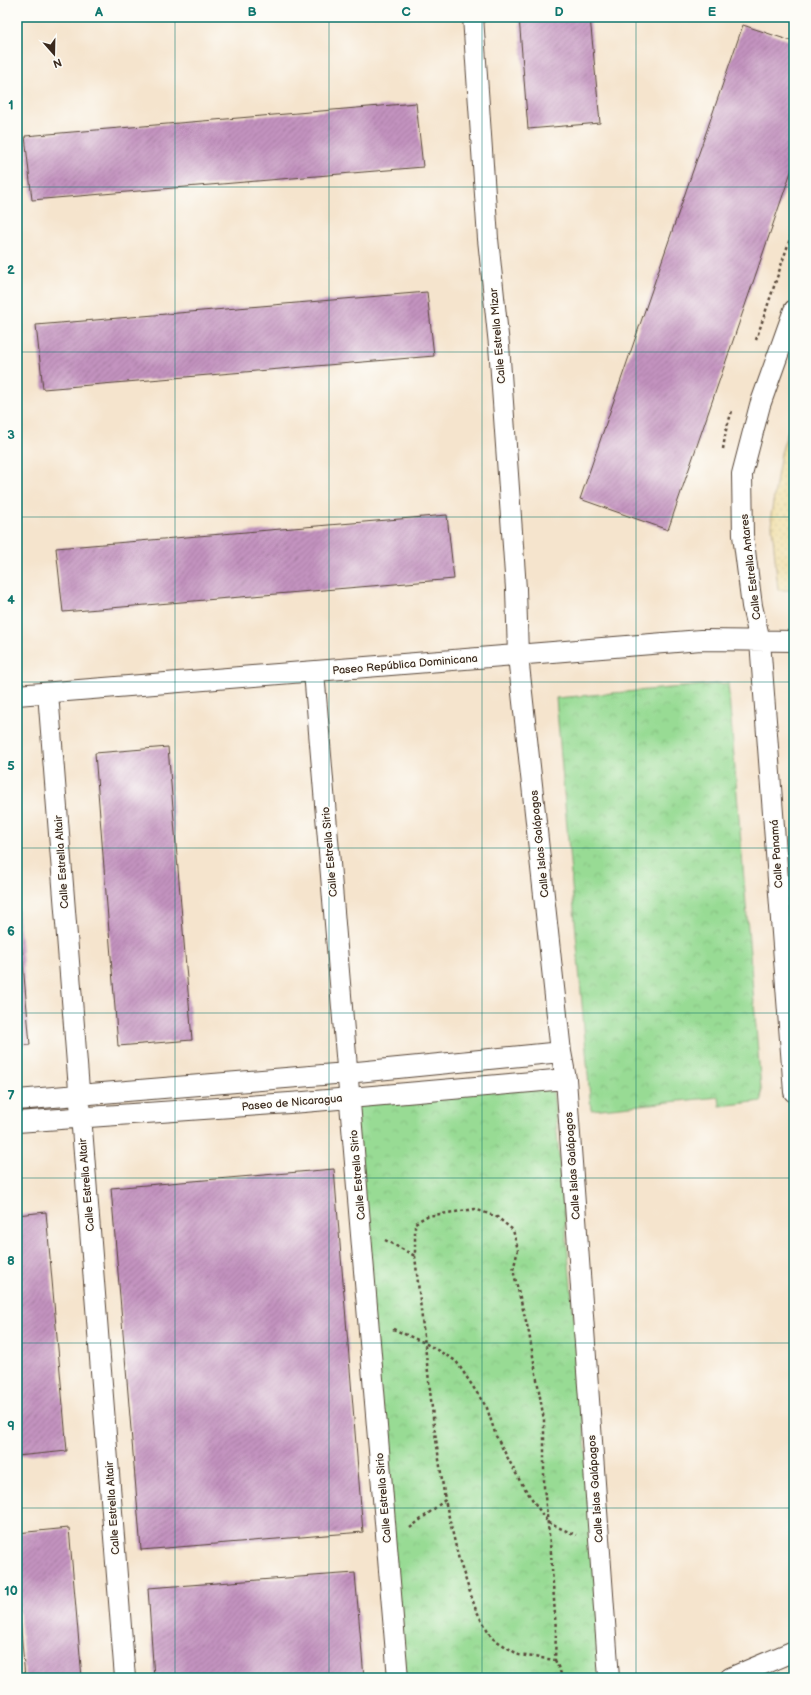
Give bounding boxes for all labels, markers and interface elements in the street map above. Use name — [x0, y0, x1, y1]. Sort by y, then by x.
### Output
text: A — [94, 4, 103, 20]
text: B — [247, 4, 257, 20]
text: C — [401, 4, 411, 20]
text: D — [554, 4, 564, 20]
text: E — [708, 4, 717, 20]
north arrow — [34, 34, 74, 74]
text: N — [51, 55, 63, 70]
text: 1 — [8, 97, 14, 113]
text: 2 — [7, 262, 15, 278]
street label: Calle Estrella Mizar — [487, 286, 508, 384]
text: 3 — [7, 427, 15, 443]
street label: Calle Estrella Antares — [737, 513, 763, 621]
text: 4 — [7, 592, 15, 608]
street label: Paseo República Dominicana — [332, 652, 478, 677]
text: 5 — [7, 758, 15, 774]
street label: Calle Islas Galápagos — [527, 789, 552, 898]
street label: Calle Estrella Sirio — [319, 806, 340, 898]
street label: Calle Estrella Altair — [52, 814, 71, 909]
street label: Calle Panamá — [768, 819, 785, 889]
text: 6 — [7, 923, 15, 939]
text: 7 — [7, 1088, 15, 1104]
street label: Paseo de Nicaragua — [241, 1092, 343, 1113]
street label: Calle Islas Galápagos — [562, 1111, 583, 1220]
street label: Calle Estrella Sirio — [347, 1129, 368, 1221]
street label: Calle Estrella Altair — [76, 1137, 97, 1232]
text: 8 — [7, 1253, 15, 1269]
text: 9 — [7, 1418, 15, 1434]
street label: Calle Islas Galápagos — [585, 1434, 606, 1543]
street label: Calle Estrella Sirio — [373, 1452, 394, 1544]
street label: Calle Estrella Altair — [103, 1460, 122, 1555]
text: 10 — [4, 1583, 18, 1599]

